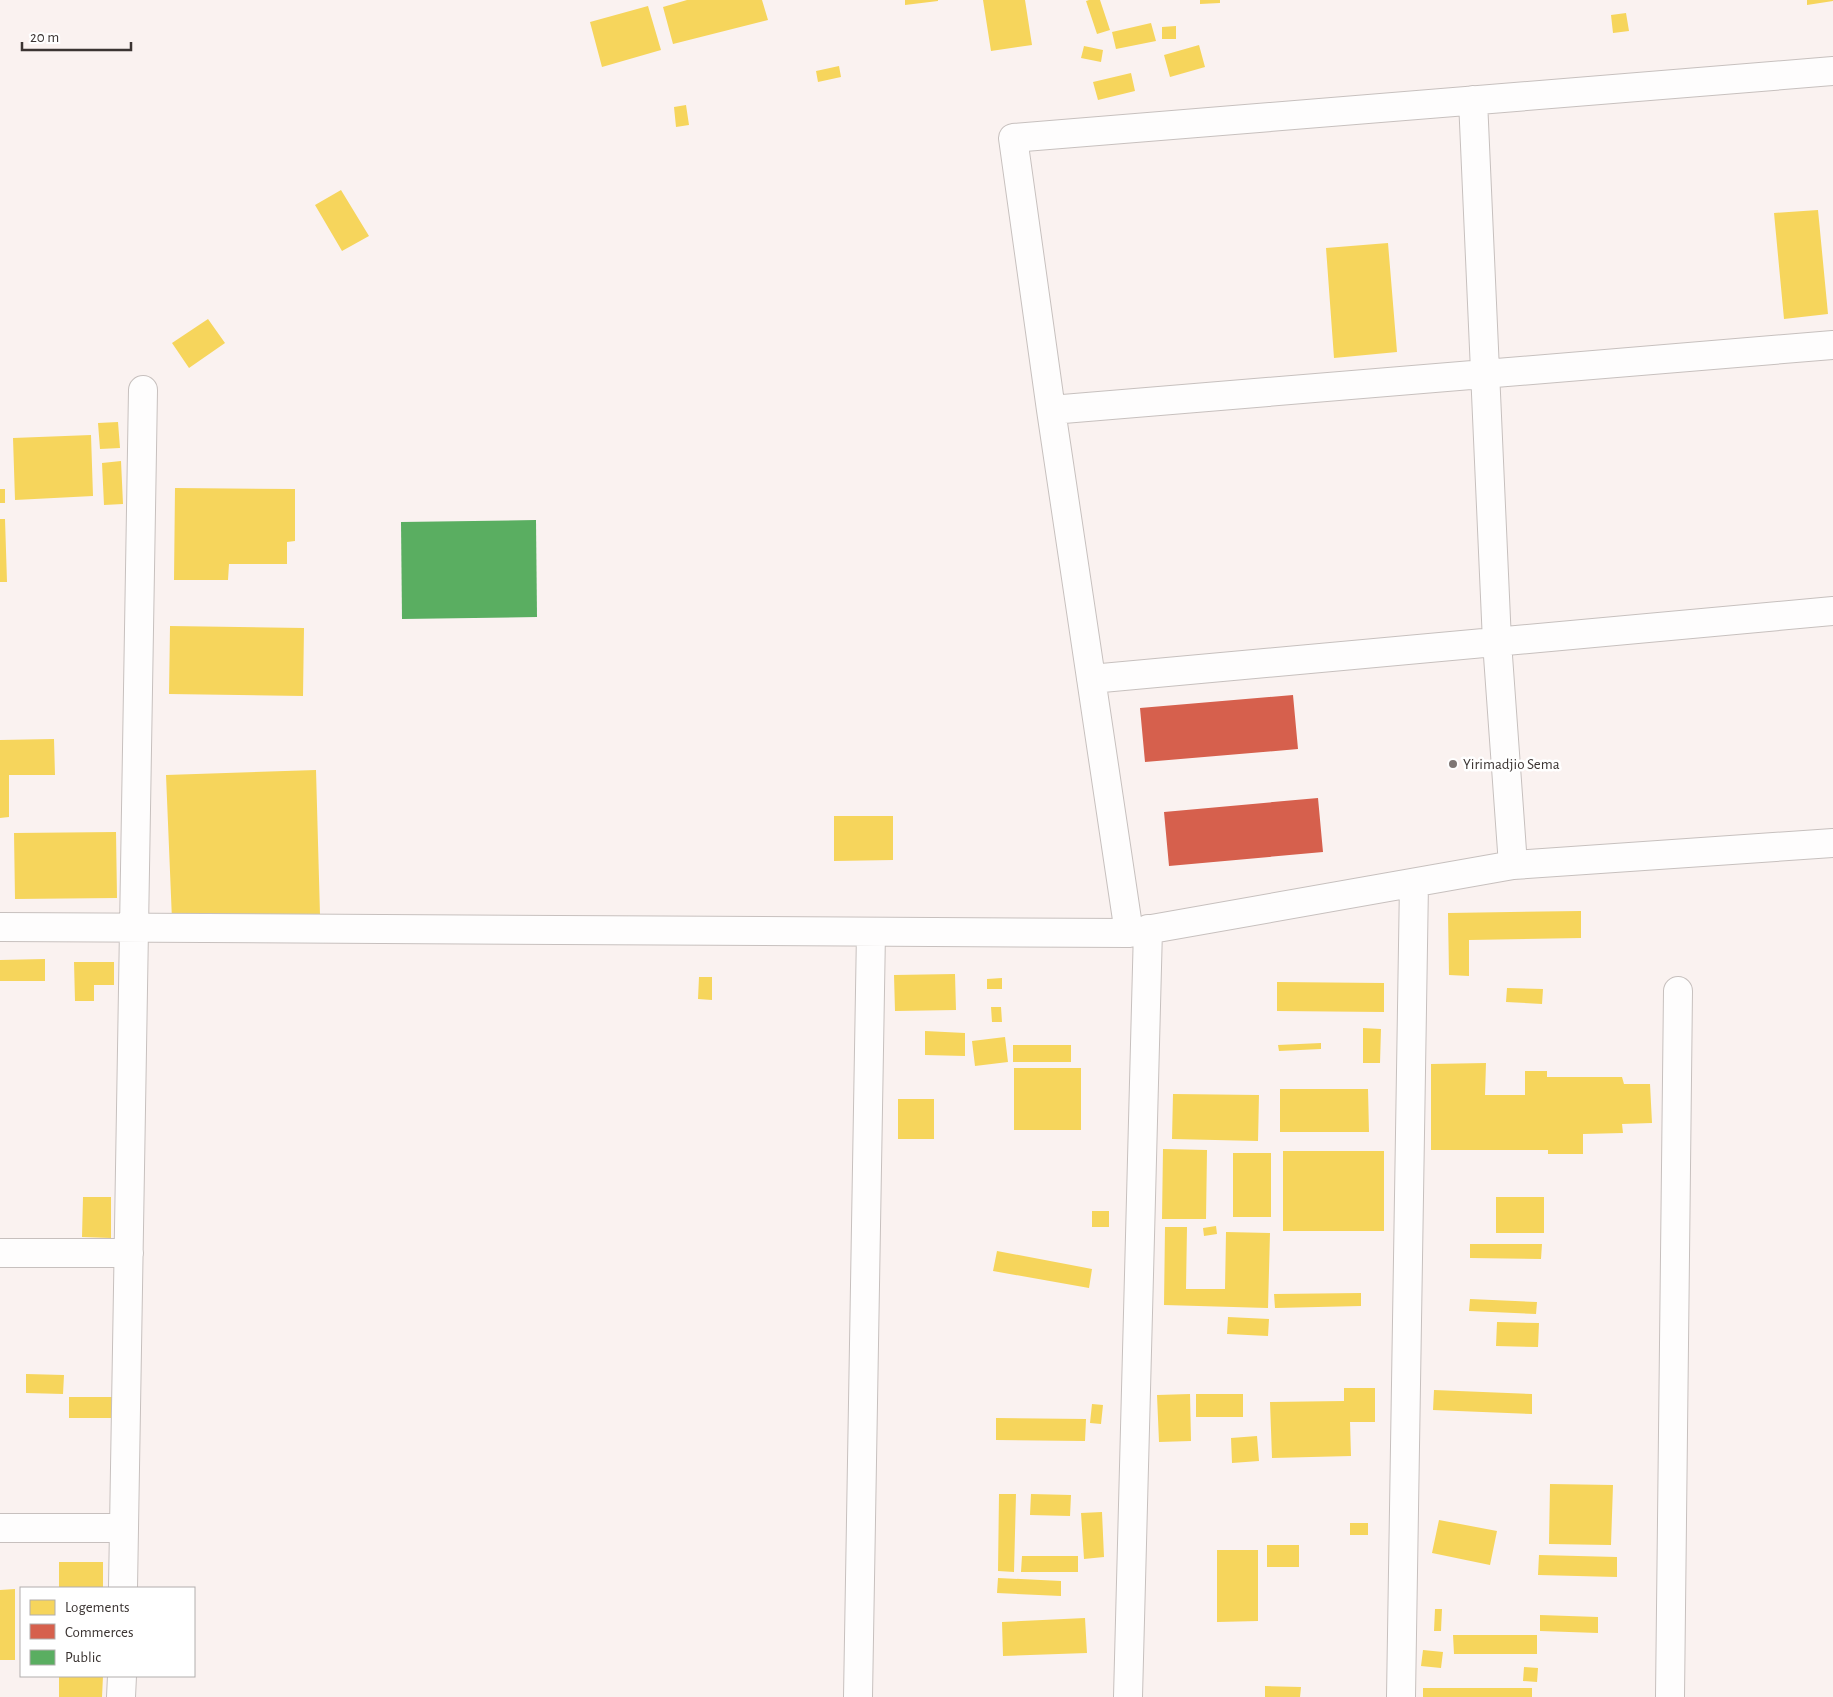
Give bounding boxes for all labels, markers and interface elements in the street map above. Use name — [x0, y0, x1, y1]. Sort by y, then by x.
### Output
scale bar — [22, 20, 131, 52]
text: 20 m — [30, 30, 59, 45]
place label: Yirimadjio Sema — [1463, 757, 1560, 772]
marker: Yirimadjio Sema — [1447, 758, 1459, 770]
legend — [20, 1587, 195, 1677]
text: Logements — [65, 1600, 130, 1615]
text: Commerces — [65, 1625, 134, 1640]
text: Public — [65, 1650, 101, 1665]

